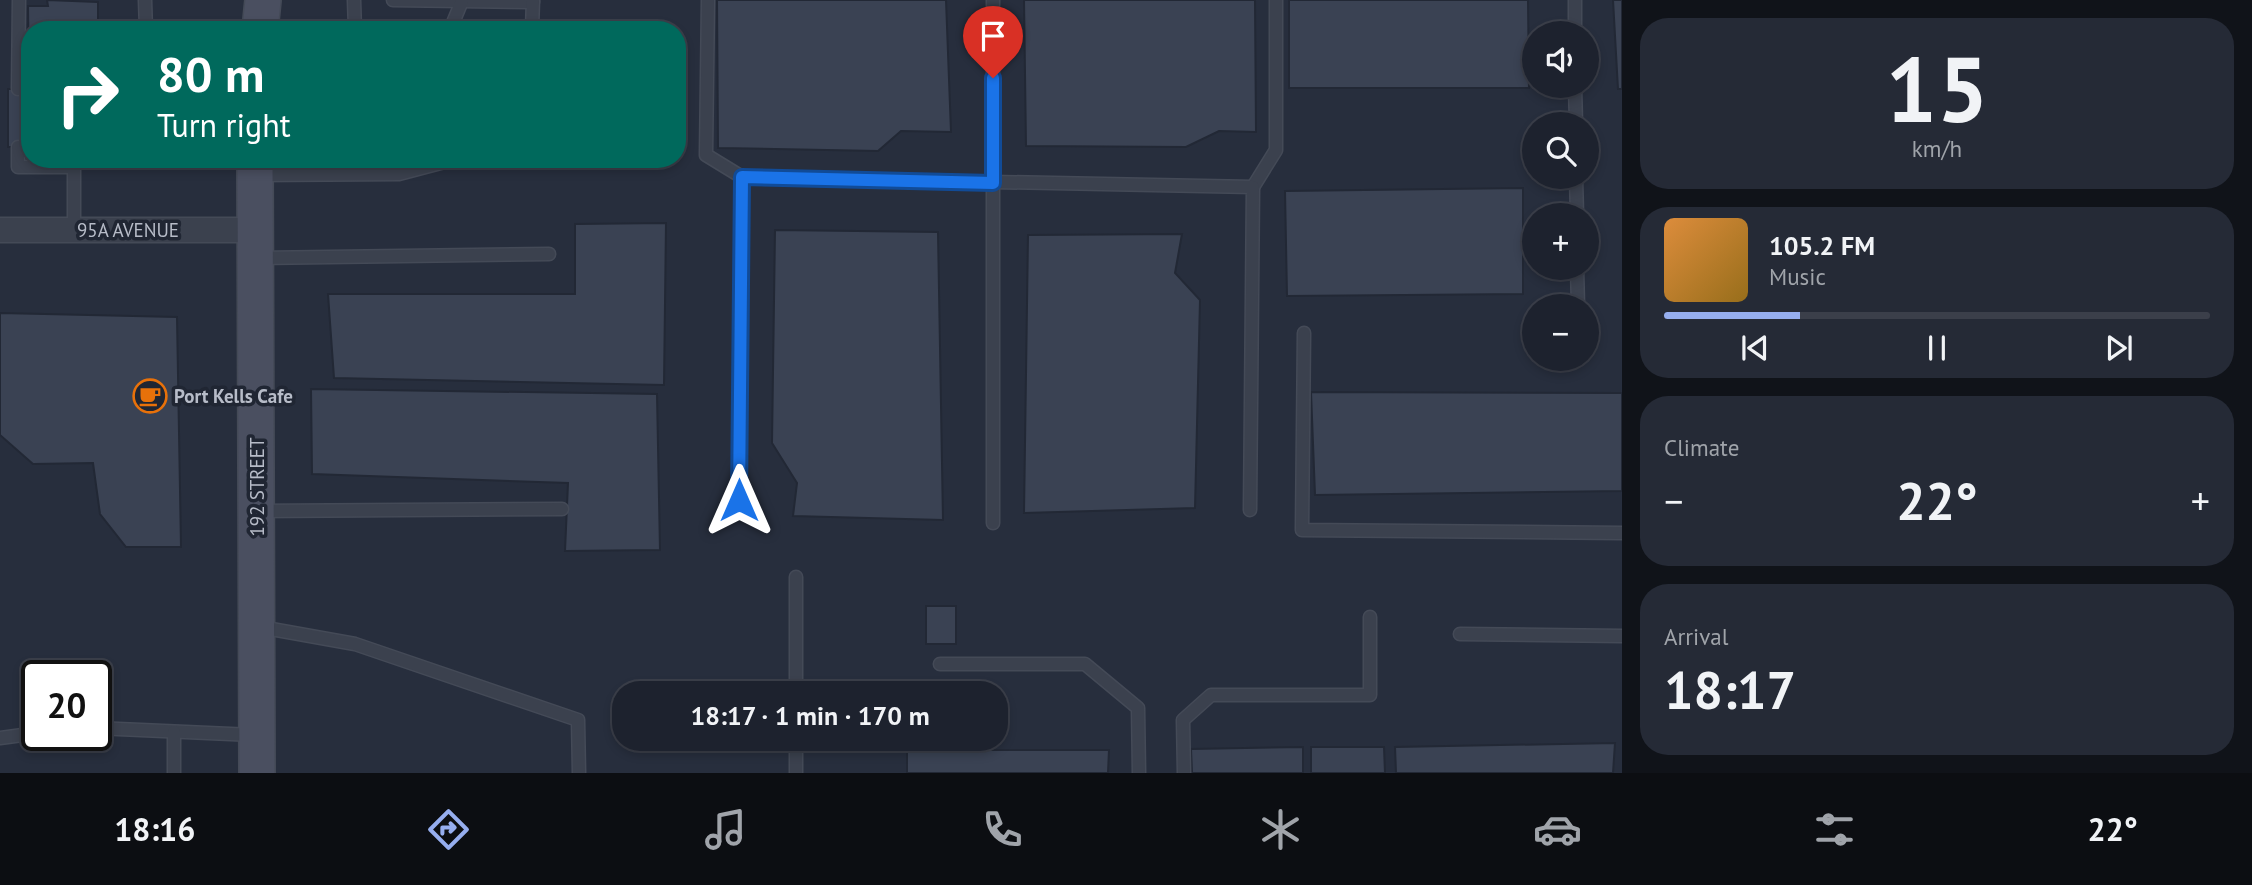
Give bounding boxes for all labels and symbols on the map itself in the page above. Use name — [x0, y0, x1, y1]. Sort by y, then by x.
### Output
pin — [963, 6, 1023, 78]
street label: 95A AVENUE — [77, 218, 179, 242]
cafe icon: Port Kells Cafe — [131, 377, 169, 415]
place label: Port Kells Cafe — [174, 384, 293, 408]
street label: 192 STREET — [245, 437, 269, 537]
position arrow — [702, 463, 776, 537]
speed limit sign: 20 — [21, 660, 112, 751]

